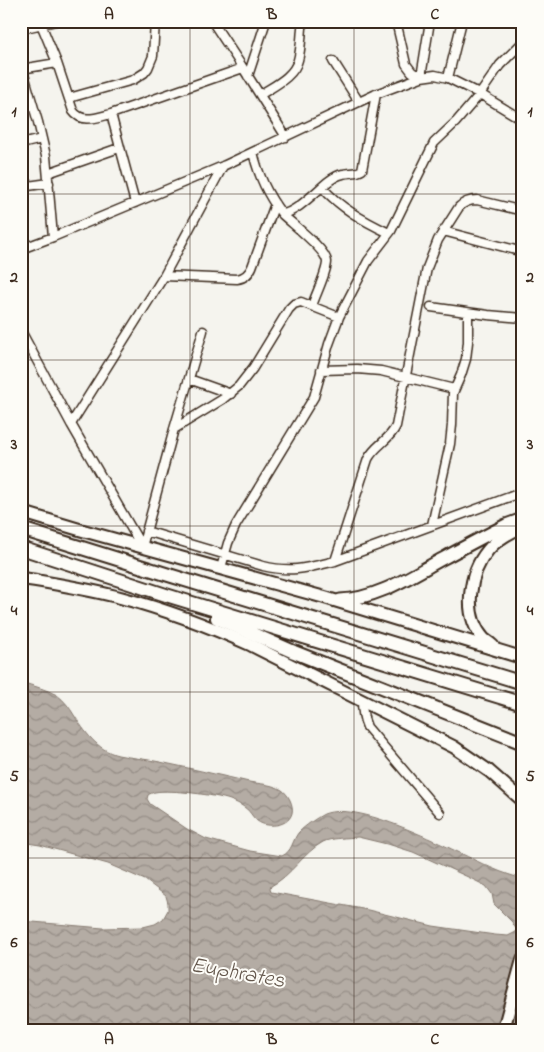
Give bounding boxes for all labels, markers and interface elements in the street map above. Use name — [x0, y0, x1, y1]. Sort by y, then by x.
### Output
text: A — [104, 3, 114, 27]
text: B — [266, 3, 278, 27]
text: C — [431, 3, 440, 27]
text: 1 — [11, 100, 17, 124]
text: 1 — [527, 100, 533, 124]
text: 2 — [9, 266, 18, 290]
text: 2 — [525, 266, 534, 290]
text: 3 — [10, 433, 18, 457]
text: 3 — [526, 433, 534, 457]
text: 4 — [10, 599, 18, 623]
text: 4 — [526, 599, 534, 623]
text: 5 — [9, 765, 19, 789]
text: 5 — [525, 765, 535, 789]
text: 6 — [9, 931, 18, 955]
text: 6 — [525, 931, 534, 955]
water label: Euphrates — [188, 950, 288, 998]
text: A — [104, 1028, 114, 1052]
text: B — [266, 1028, 278, 1052]
text: C — [431, 1028, 440, 1052]

